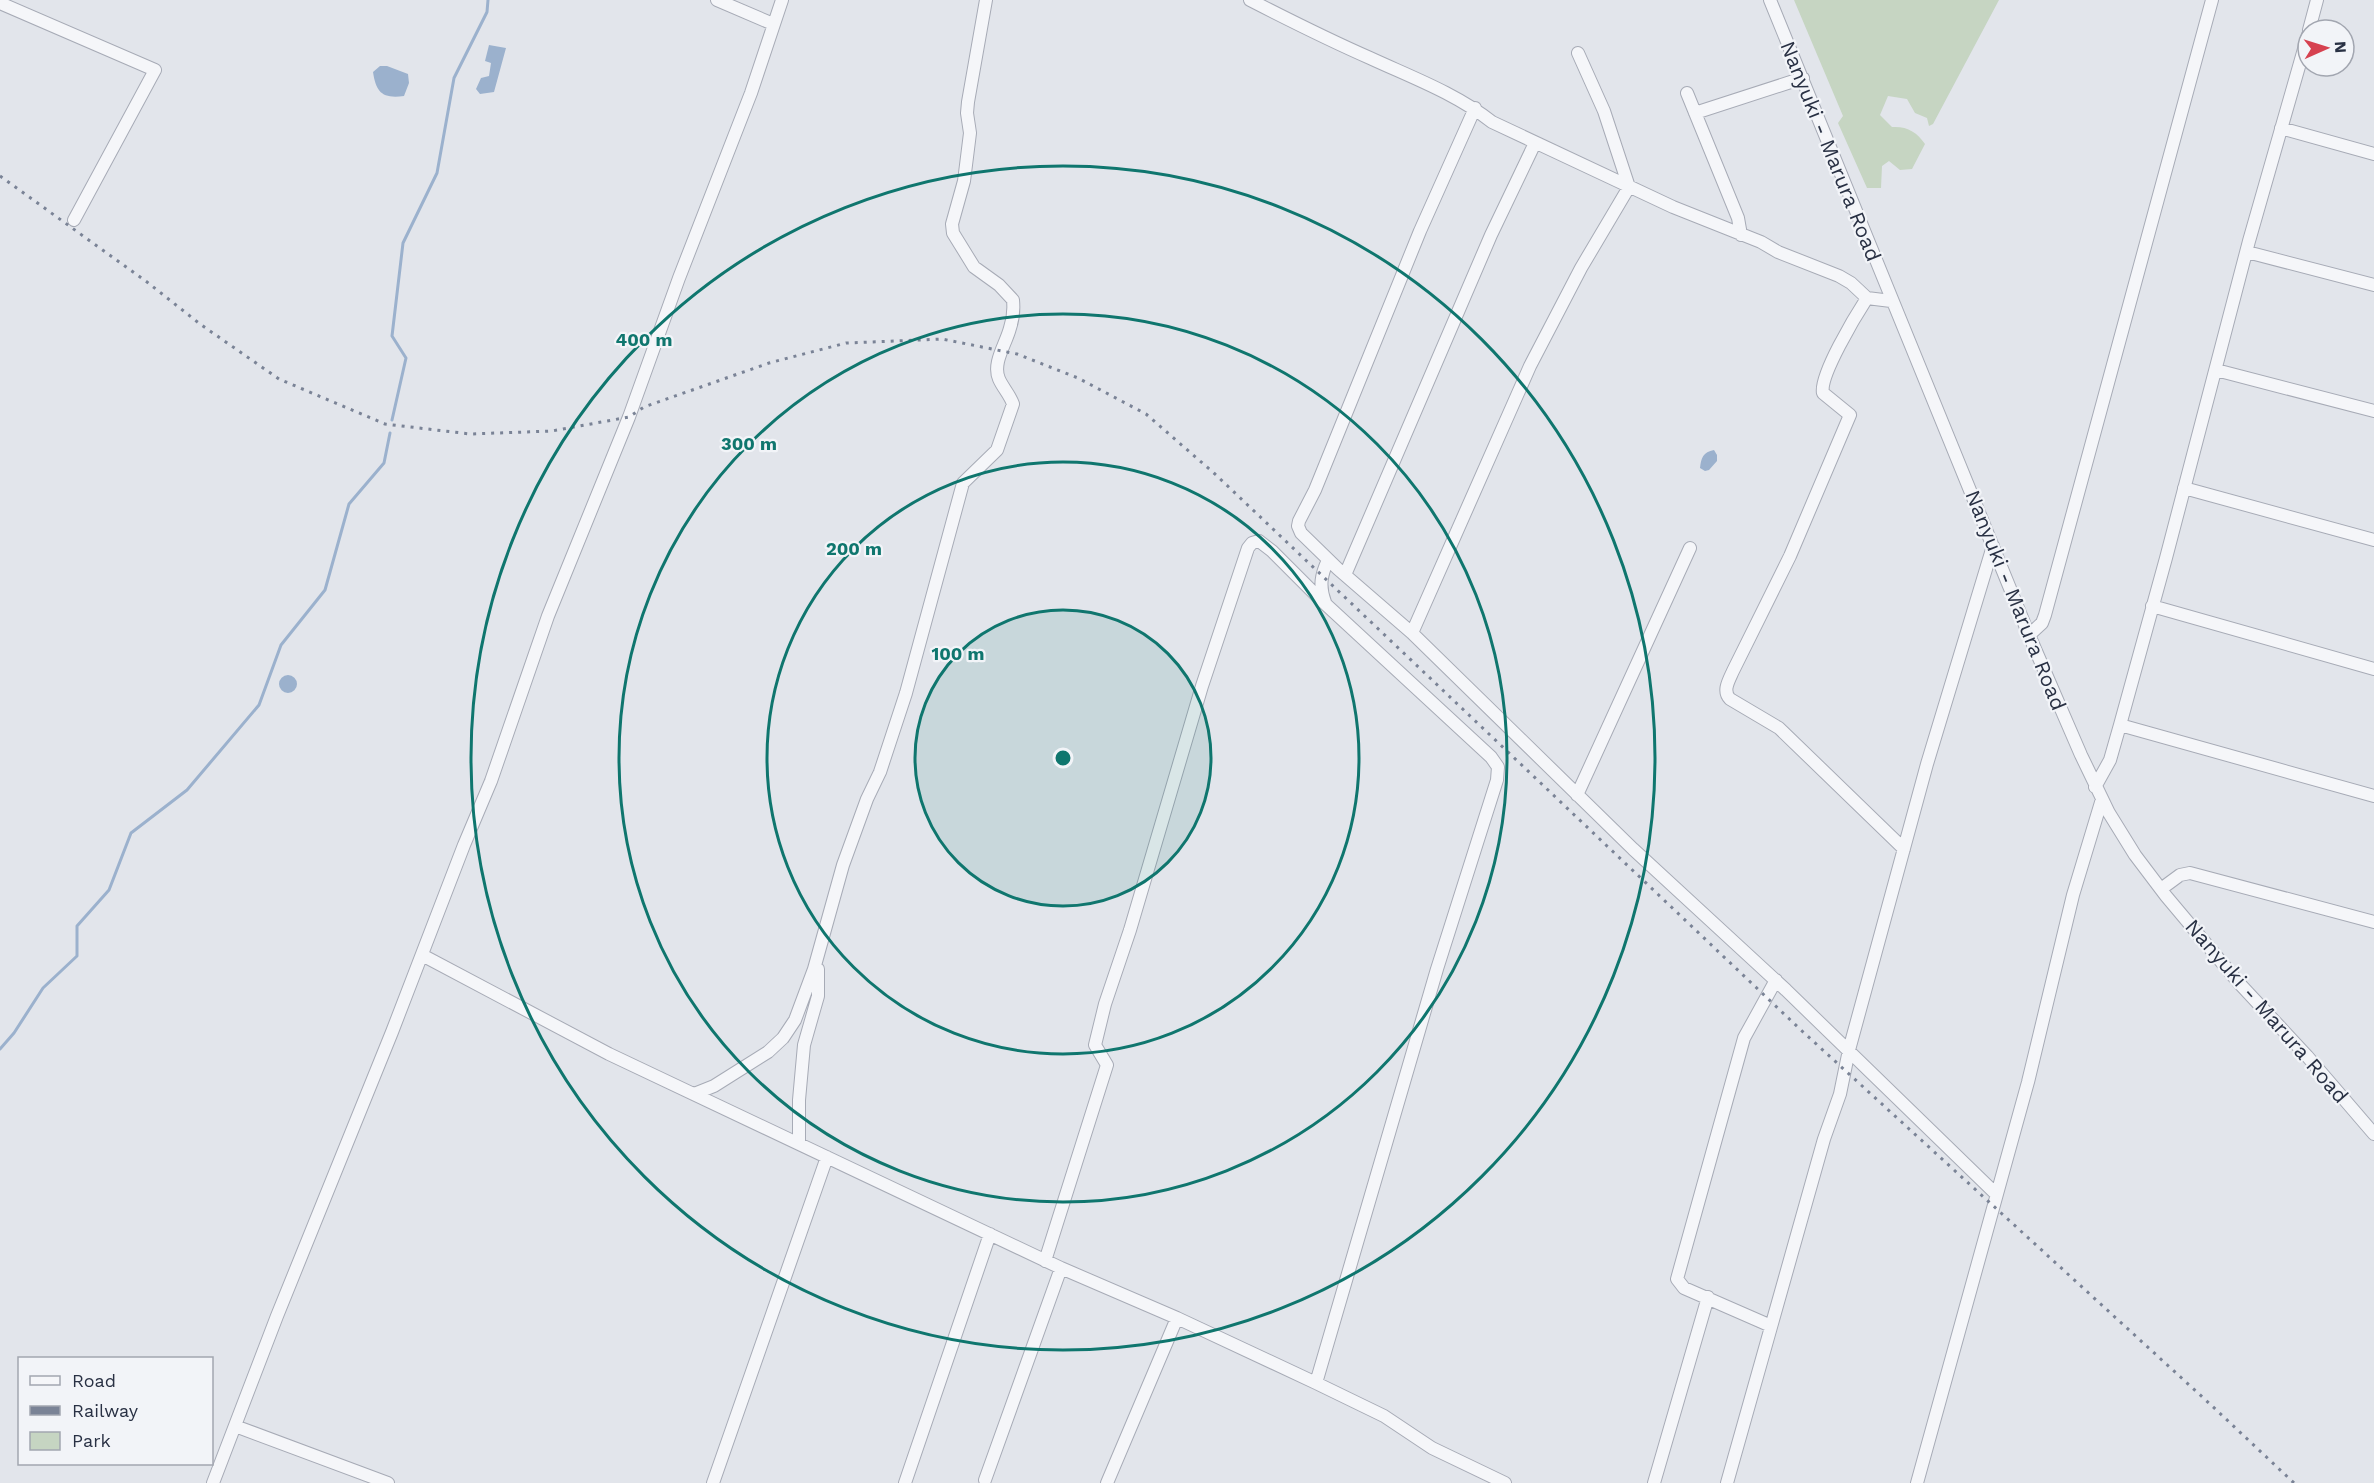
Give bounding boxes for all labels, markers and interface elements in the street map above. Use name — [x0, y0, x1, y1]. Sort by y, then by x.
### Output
north arrow — [2296, 18, 2356, 78]
street label: Nanyuki - Marura Road — [1775, 37, 1887, 265]
text: N — [2331, 41, 2350, 54]
text: 400 m — [616, 329, 672, 350]
text: 300 m — [721, 433, 777, 454]
street label: Nanyuki - Marura Road — [1960, 486, 2072, 714]
text: 200 m — [826, 538, 882, 559]
text: 100 m — [931, 643, 985, 664]
centre of rings — [1053, 748, 1073, 768]
street label: Nanyuki - Marura Road — [2180, 914, 2354, 1108]
legend — [18, 1357, 213, 1465]
text: Road — [72, 1370, 116, 1391]
text: Railway — [72, 1400, 139, 1421]
text: Park — [72, 1430, 111, 1451]

